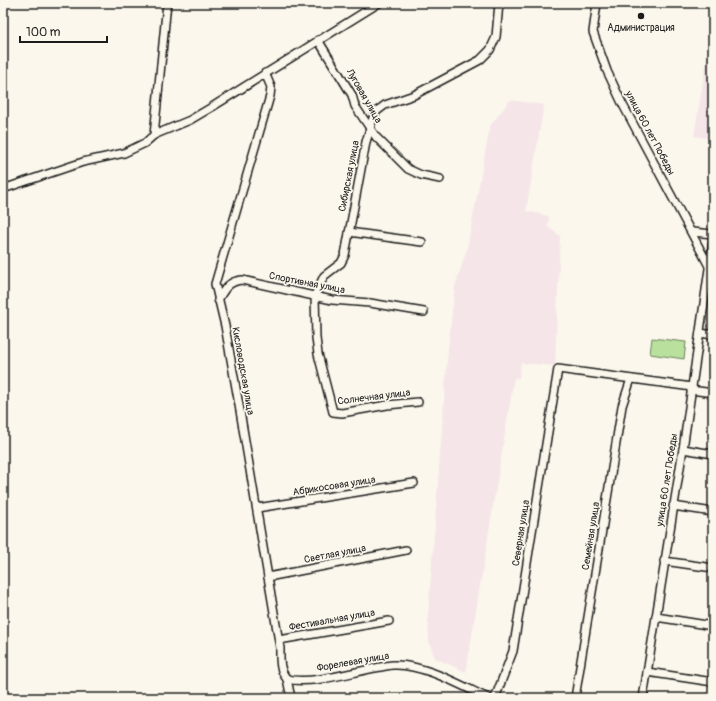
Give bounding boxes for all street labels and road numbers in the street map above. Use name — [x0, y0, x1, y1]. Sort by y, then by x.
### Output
street label: Луговая улица — [343, 66, 384, 125]
street label: улица 60 лет Победы — [622, 88, 677, 177]
street label: Сибирская улица — [336, 139, 362, 213]
street label: Спортивная улица — [268, 270, 346, 296]
street label: Кисловодская улица — [229, 326, 257, 416]
street label: Солнечная улица — [337, 387, 411, 407]
street label: улица 60 лет Победы — [654, 433, 680, 528]
street label: Абрикосовая улица — [292, 473, 377, 498]
street label: Северная улица — [510, 499, 532, 567]
street label: Семейная улица — [580, 501, 602, 571]
street label: Светлая улица — [303, 542, 367, 566]
street label: Фестивальная улица — [288, 606, 376, 633]
street label: Форелевая улица — [316, 650, 390, 674]

